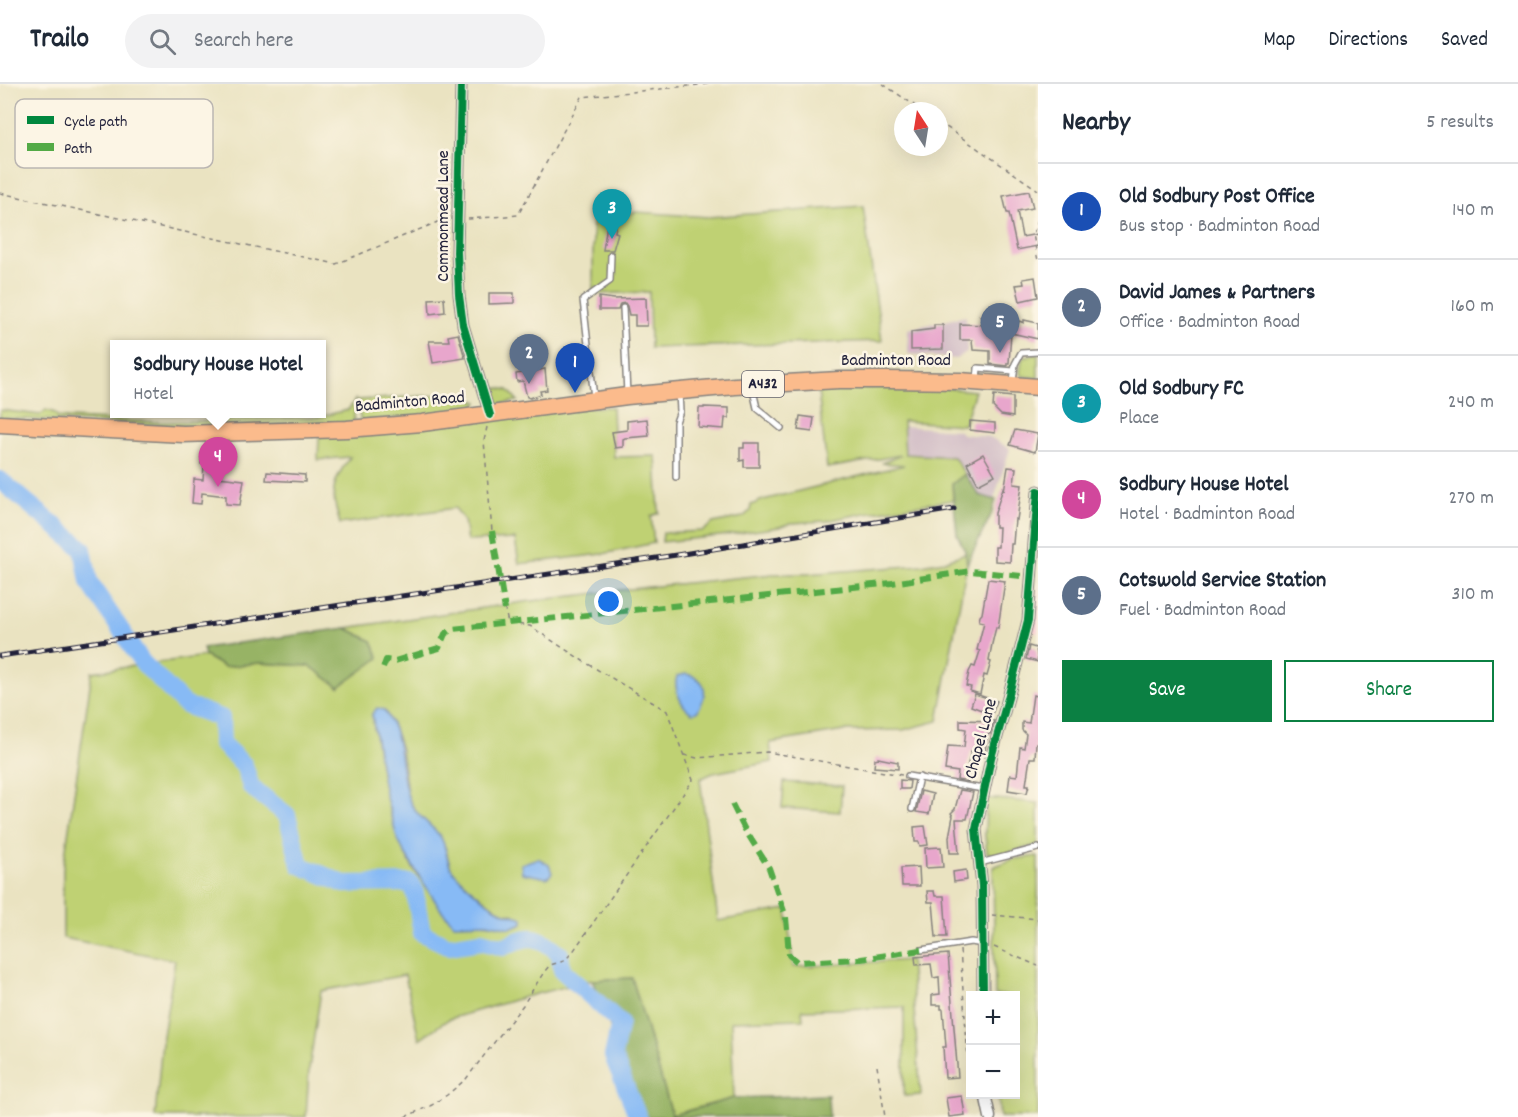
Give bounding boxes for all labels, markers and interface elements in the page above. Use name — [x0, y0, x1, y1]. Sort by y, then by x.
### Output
search box — [125, 14, 545, 68]
text: Trailo — [30, 21, 89, 61]
icon: search — [146, 25, 179, 58]
text: Search here — [194, 26, 293, 57]
text: Map — [1264, 26, 1295, 56]
text: Directions — [1328, 26, 1408, 56]
text: Saved — [1441, 26, 1488, 56]
legend — [15, 99, 213, 168]
north arrow — [894, 102, 948, 156]
text: Nearby — [1062, 105, 1130, 142]
text: 5 results — [1426, 109, 1494, 137]
text: Cycle path — [64, 111, 127, 134]
text: Path — [64, 138, 92, 161]
street label: Commonmead Lane — [432, 150, 457, 282]
text: Old Sodbury Post Office — [1119, 182, 1315, 213]
pin: 3 — [592, 190, 632, 239]
text: 1 — [1079, 197, 1084, 225]
text: 140 m — [1452, 197, 1494, 225]
text: Bus stop · Badminton Road — [1119, 213, 1320, 241]
text: David James & Partners — [1119, 278, 1315, 309]
text: 2 — [1077, 293, 1086, 321]
text: 160 m — [1451, 293, 1494, 321]
pin: 5 — [980, 304, 1020, 353]
text: Office · Badminton Road — [1119, 309, 1300, 337]
pin: 2 — [510, 334, 548, 384]
popup — [110, 340, 326, 418]
pin: 1 — [556, 344, 594, 393]
street label: Badminton Road — [841, 349, 951, 374]
text: Sodbury House Hotel — [133, 350, 303, 381]
road number: A432 — [742, 371, 784, 397]
text: Old Sodbury FC — [1119, 374, 1244, 405]
text: Hotel — [133, 381, 173, 409]
street label: Badminton Road — [354, 386, 466, 420]
text: 3 — [1077, 389, 1086, 417]
text: 240 m — [1448, 389, 1494, 417]
text: Place — [1119, 405, 1159, 433]
pin: 4 — [198, 438, 238, 487]
text: Sodbury House Hotel — [1119, 470, 1289, 501]
text: 4 — [1077, 485, 1086, 513]
text: 270 m — [1448, 485, 1494, 513]
text: Hotel · Badminton Road — [1119, 501, 1295, 529]
text: Cotswold Service Station — [1119, 566, 1326, 597]
text: 5 — [1077, 581, 1086, 609]
text: 310 m — [1452, 581, 1494, 609]
your location — [594, 587, 623, 616]
text: Fuel · Badminton Road — [1119, 597, 1286, 625]
button: Save — [1062, 660, 1272, 722]
button: Share — [1284, 660, 1494, 722]
street label: Chapel Lane — [959, 696, 1005, 782]
map controls — [966, 991, 1020, 1099]
button: + — [966, 991, 1020, 1045]
button: − — [966, 1045, 1020, 1099]

